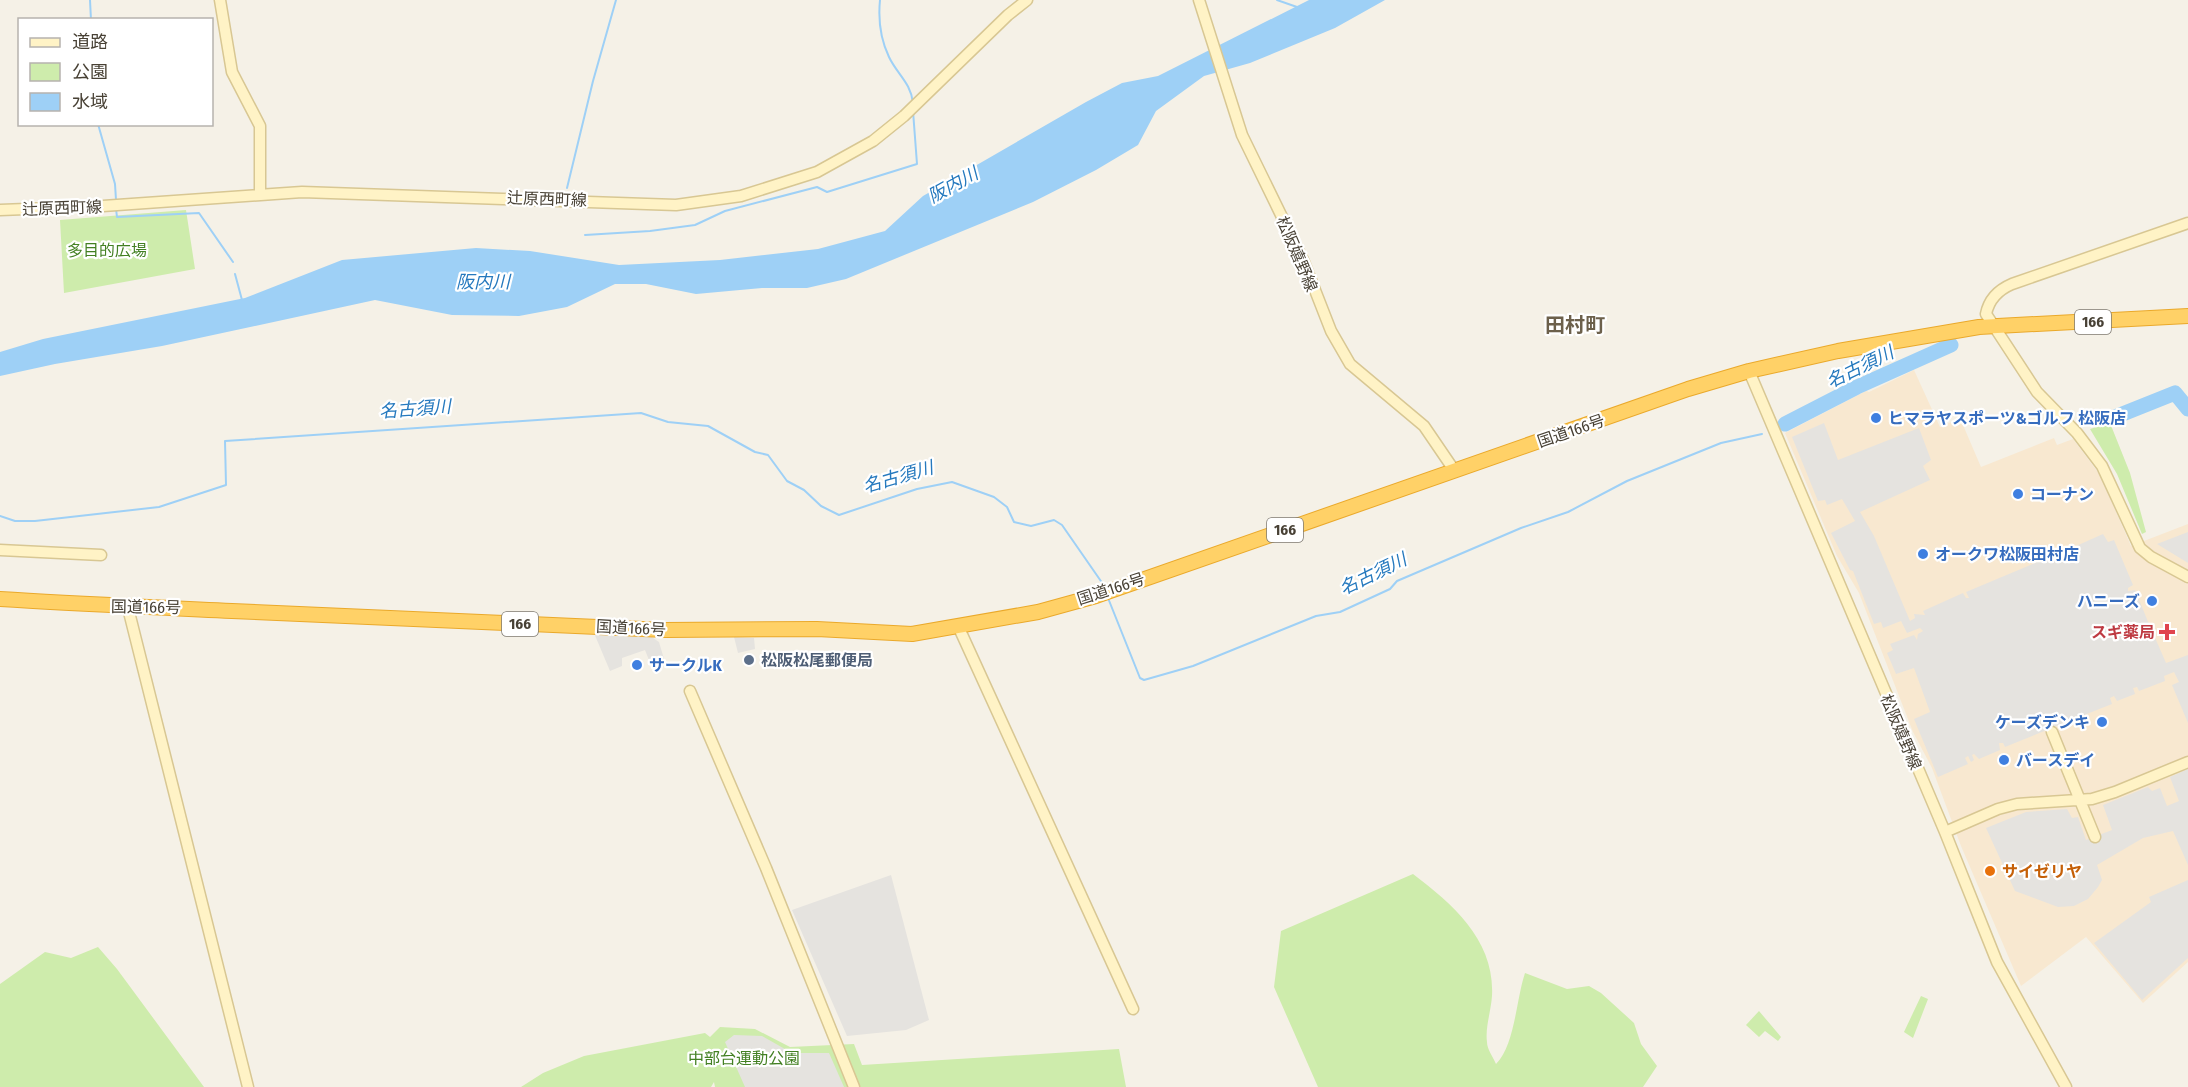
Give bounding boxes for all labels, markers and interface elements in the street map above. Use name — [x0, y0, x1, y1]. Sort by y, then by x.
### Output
legend — [18, 18, 213, 126]
text: 道路 — [72, 31, 108, 53]
text: 公園 — [72, 61, 108, 83]
text: 水域 — [72, 91, 108, 113]
water label: 阪内川 — [924, 161, 984, 208]
street label: 辻原西町線 — [507, 188, 587, 210]
street label: 辻原西町線 — [22, 197, 102, 219]
street label: 松阪嬉野線 — [1273, 213, 1321, 295]
park label: 多目的広場 — [67, 241, 147, 260]
water label: 阪内川 — [456, 271, 512, 293]
road number: 166 — [2075, 310, 2111, 334]
district label: 田村町 — [1545, 313, 1605, 337]
water label: 名古須川 — [1823, 340, 1899, 393]
water label: 名古須川 — [378, 395, 454, 422]
place label: ヒマラヤスポーツ&ゴルフ 松阪店 — [1888, 409, 2126, 428]
street label: 国道166号 — [1535, 411, 1607, 451]
marker: ヒマラヤスポーツ&ゴルフ 松阪店 — [1869, 411, 1883, 425]
water label: 名古須川 — [860, 456, 938, 497]
place label: コーナン — [2030, 485, 2094, 504]
marker: コーナン — [2011, 487, 2025, 501]
road number: 166 — [1267, 518, 1303, 542]
place label: オークワ松阪田村店 — [1935, 545, 2079, 564]
water label: 名古須川 — [1336, 547, 1412, 600]
marker: オークワ松阪田村店 — [1916, 547, 1930, 561]
street label: 国道166号 — [1075, 569, 1147, 609]
place label: ハニーズ — [2077, 592, 2140, 611]
marker: ハニーズ — [2145, 594, 2159, 608]
street label: 国道166号 — [111, 597, 181, 617]
road number: 166 — [502, 612, 538, 636]
street label: 国道166号 — [595, 617, 667, 639]
place label: スギ薬局 — [2091, 623, 2155, 642]
marker: スギ薬局 — [2160, 625, 2174, 639]
place label: 松阪松尾郵便局 — [761, 651, 873, 670]
marker: 松阪松尾郵便局 — [742, 653, 756, 667]
place label: サークルK — [649, 656, 723, 675]
marker: サークルK — [630, 658, 644, 672]
street label: 松阪嬉野線 — [1877, 691, 1925, 773]
place label: ケーズデンキ — [1995, 713, 2090, 732]
marker: ケーズデンキ — [2095, 715, 2109, 729]
place label: バースデイ — [2016, 751, 2095, 770]
marker: バースデイ — [1997, 753, 2011, 767]
place label: サイゼリヤ — [2002, 862, 2082, 881]
marker: サイゼリヤ — [1983, 864, 1997, 878]
park label: 中部台運動公園 — [688, 1049, 800, 1068]

